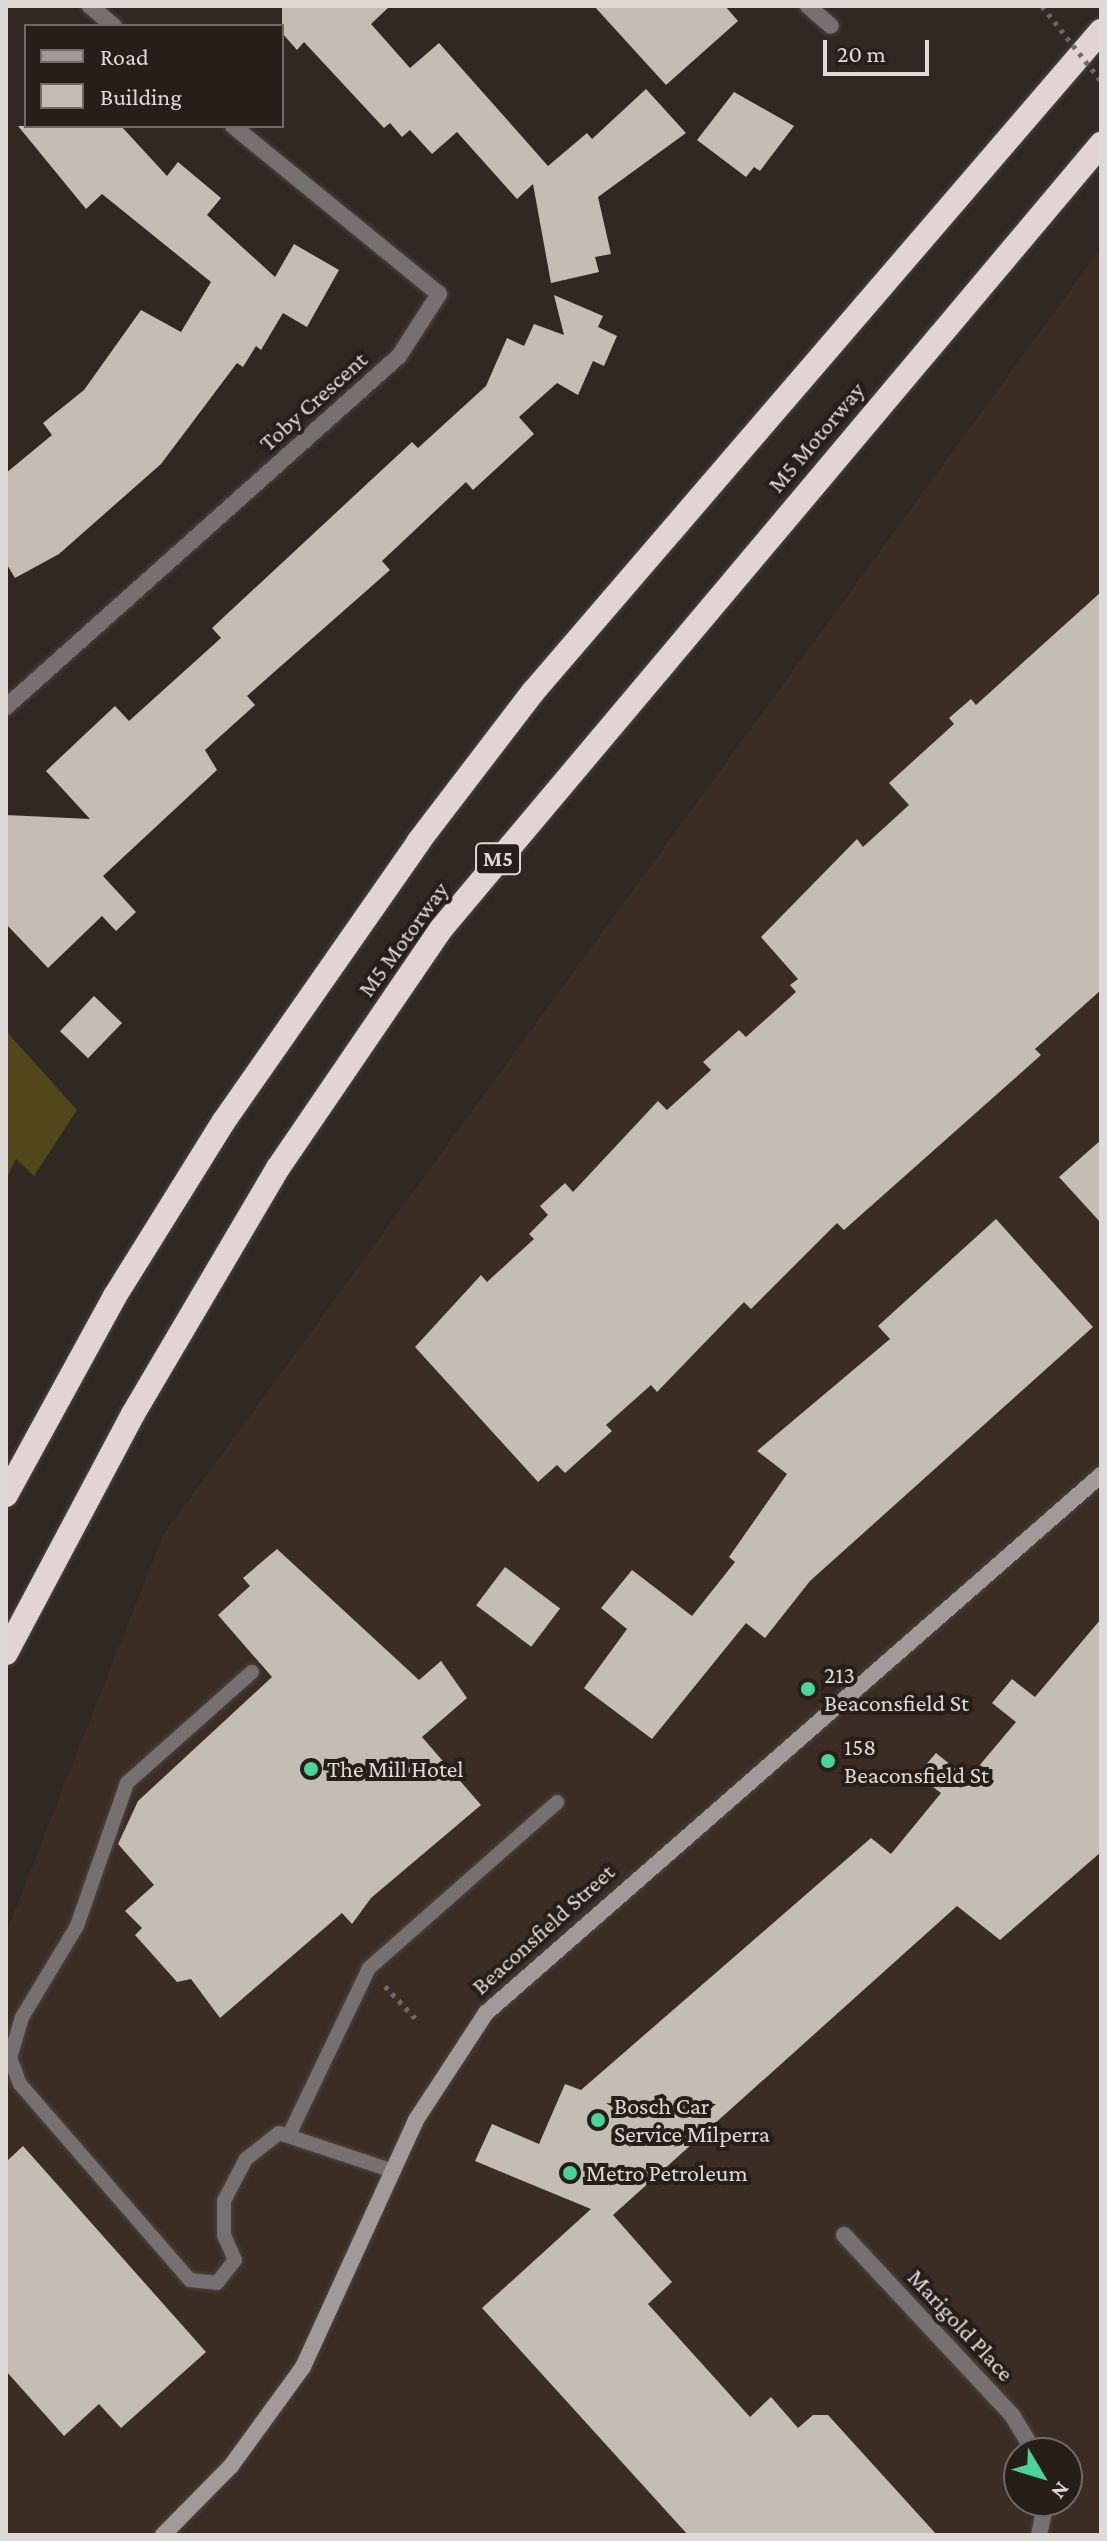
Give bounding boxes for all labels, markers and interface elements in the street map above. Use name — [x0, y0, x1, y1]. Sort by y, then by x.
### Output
legend — [24, 24, 284, 128]
scale bar — [827, 24, 933, 74]
text: 20 m — [837, 40, 886, 67]
text: Road — [100, 43, 149, 70]
text: Building — [100, 83, 182, 110]
street label: Toby Crescent — [253, 345, 373, 457]
street label: M5 Motorway — [761, 376, 871, 498]
road number: M5 — [474, 841, 522, 877]
street label: M5 Motorway — [352, 876, 454, 1002]
place label: 213 Beaconsfield St — [824, 1661, 969, 1717]
marker: 213 Beaconsfield St — [799, 1680, 817, 1698]
place label: 158 Beaconsfield St — [844, 1733, 989, 1789]
marker: 158 Beaconsfield St — [819, 1752, 837, 1770]
place label: The Mill Hotel — [327, 1755, 464, 1783]
marker: The Mill Hotel — [302, 1760, 320, 1778]
street label: Beaconsfield Street — [466, 1857, 620, 2001]
place label: Bosch Car Service Milperra — [614, 2092, 770, 2148]
marker: Bosch Car Service Milperra — [589, 2111, 607, 2129]
place label: Metro Petroleum — [586, 2159, 748, 2187]
marker: Metro Petroleum — [561, 2164, 579, 2182]
street label: Marigold Place — [902, 2263, 1020, 2387]
north arrow — [1003, 2437, 1083, 2517]
text: N — [1046, 2477, 1075, 2504]

